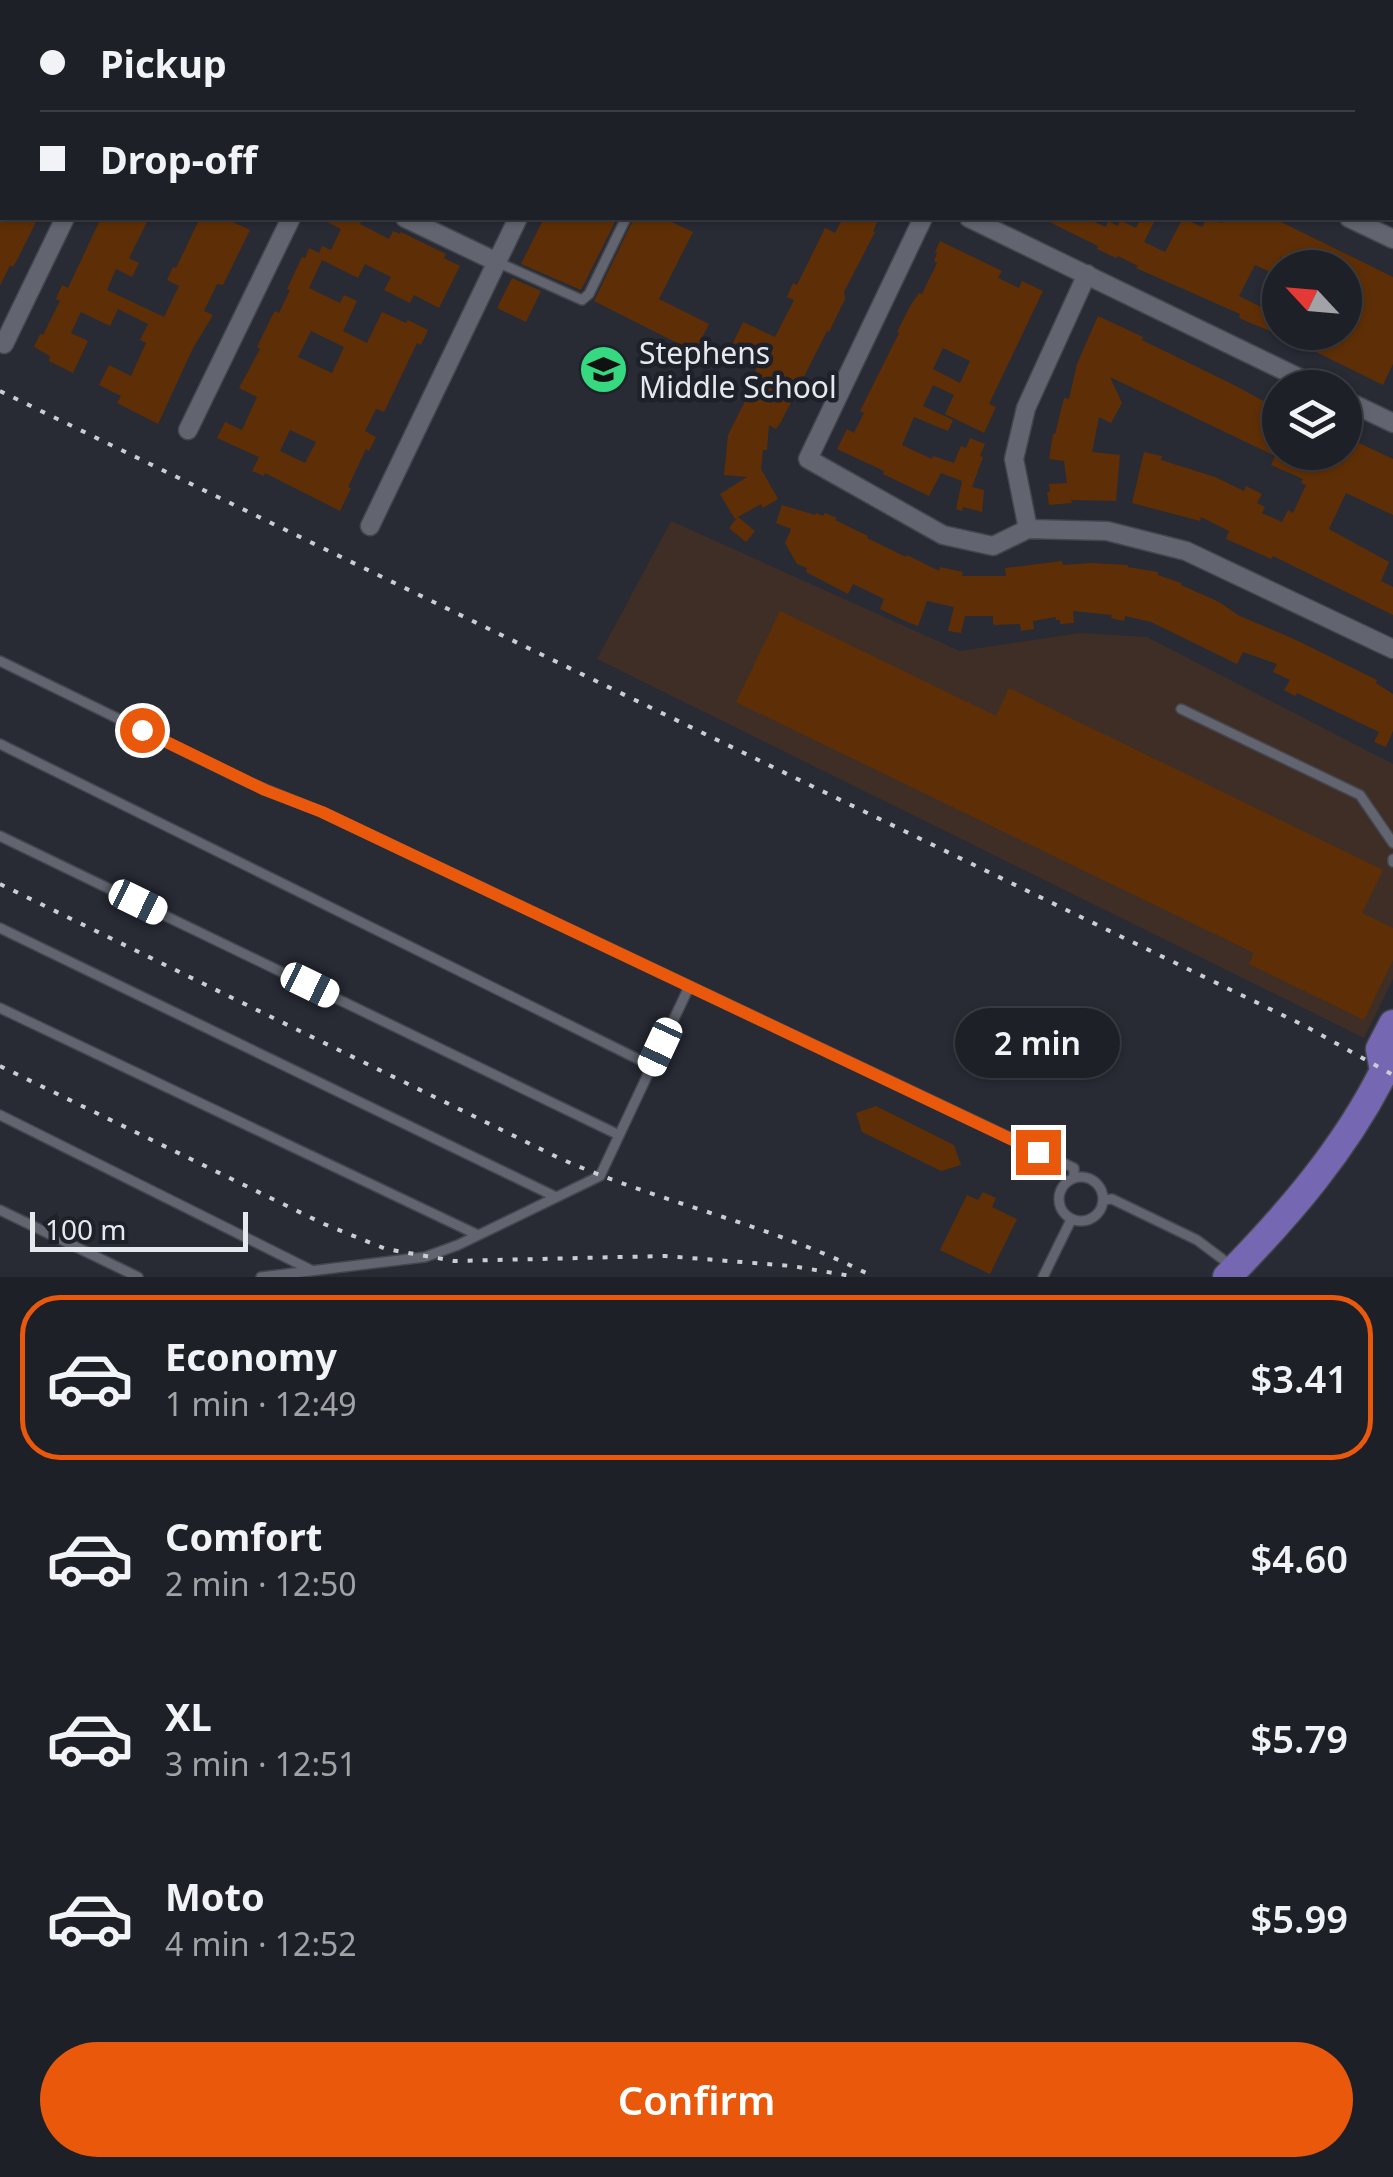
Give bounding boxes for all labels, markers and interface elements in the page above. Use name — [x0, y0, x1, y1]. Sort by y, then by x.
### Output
text: Pickup — [100, 37, 227, 89]
text: Drop-off — [100, 133, 257, 185]
north arrow — [1262, 250, 1362, 350]
map controls — [1262, 250, 1362, 470]
place label: Stephens Middle School — [639, 332, 837, 407]
school or university icon: Stephens Middle School — [578, 343, 630, 395]
button: layers — [1262, 370, 1362, 470]
route start — [120, 708, 165, 753]
car — [104, 875, 172, 929]
car — [276, 958, 344, 1012]
callout: 2 min — [956, 1007, 1120, 1077]
car — [634, 1013, 686, 1081]
text: 2 min — [994, 1021, 1081, 1064]
route end — [1016, 1130, 1061, 1175]
scale bar — [30, 1207, 248, 1252]
text: 100 m — [45, 1210, 127, 1248]
text: Economy — [165, 1330, 337, 1382]
icon: car — [45, 1333, 135, 1423]
text: $3.41 — [1251, 1352, 1348, 1404]
text: 1 min · 12:49 — [165, 1382, 357, 1425]
text: Comfort — [165, 1510, 322, 1562]
icon: car — [45, 1513, 135, 1603]
text: $4.60 — [1251, 1532, 1348, 1584]
text: 2 min · 12:50 — [165, 1562, 357, 1605]
text: XL — [165, 1690, 212, 1742]
icon: car — [45, 1693, 135, 1783]
text: $5.79 — [1251, 1712, 1348, 1764]
text: 3 min · 12:51 — [165, 1742, 357, 1785]
text: Moto — [165, 1870, 265, 1922]
icon: car — [45, 1873, 135, 1963]
text: $5.99 — [1251, 1892, 1348, 1944]
text: 4 min · 12:52 — [165, 1922, 357, 1965]
button: Confirm — [40, 2042, 1353, 2157]

